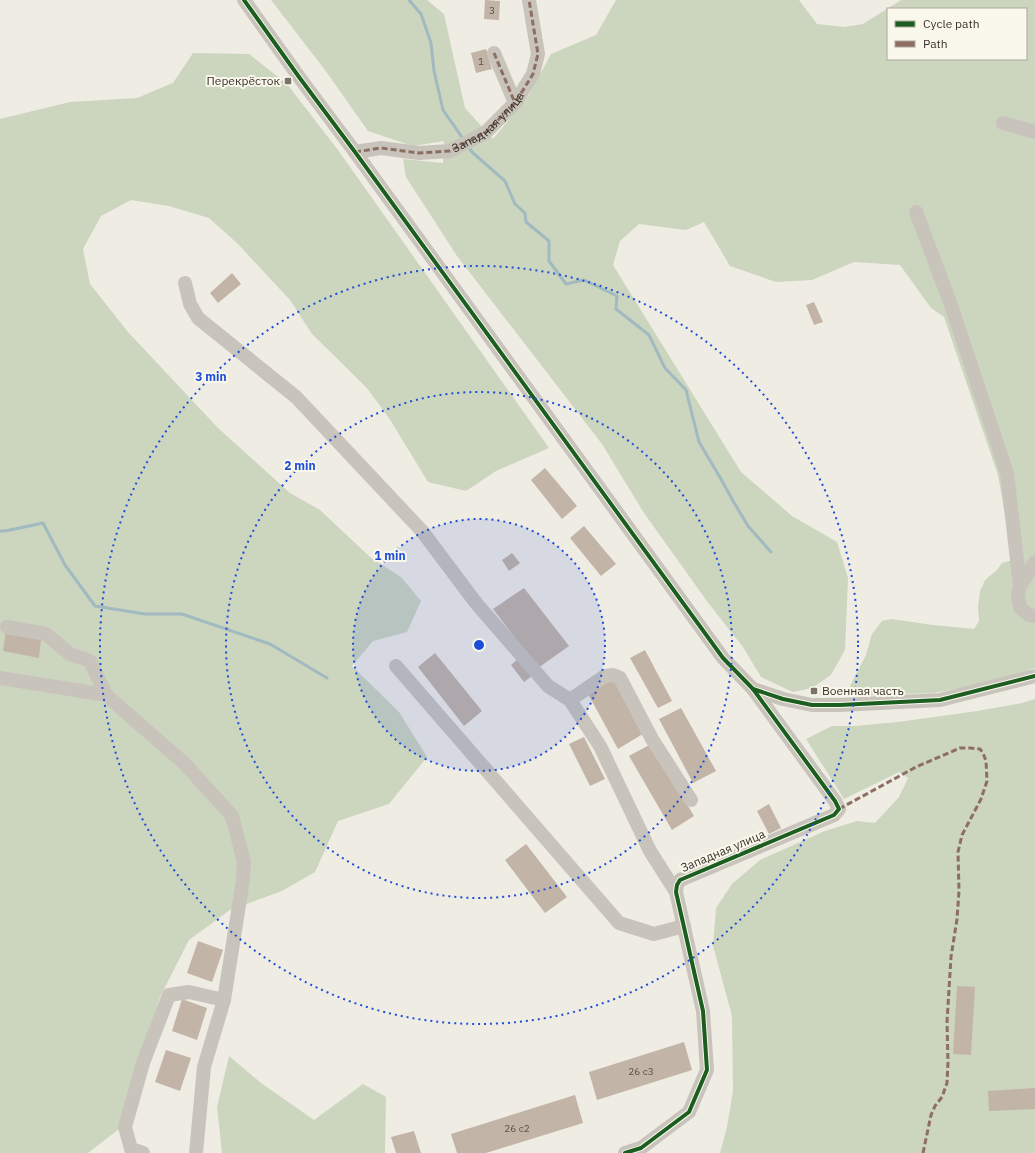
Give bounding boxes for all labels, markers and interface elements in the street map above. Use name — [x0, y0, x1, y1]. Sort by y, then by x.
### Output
house number: 3 — [489, 4, 495, 17]
legend — [887, 8, 1027, 60]
text: Cycle path — [923, 16, 980, 31]
text: Path — [923, 36, 948, 51]
house number: 1 — [478, 55, 484, 68]
place label: Перекрёсток — [206, 73, 280, 88]
marker: Перекрёсток — [283, 76, 293, 86]
street label: Западная улица — [449, 88, 527, 156]
text: 3 min — [195, 369, 227, 384]
text: 2 min — [284, 458, 316, 473]
text: 1 min — [374, 548, 406, 563]
centre of rings — [472, 638, 486, 652]
place label: Военная часть — [822, 683, 904, 698]
marker: Военная часть — [809, 686, 819, 696]
street label: Западная улица — [678, 826, 768, 875]
house number: 26 с3 — [628, 1065, 654, 1078]
house number: 26 с2 — [504, 1122, 530, 1135]

